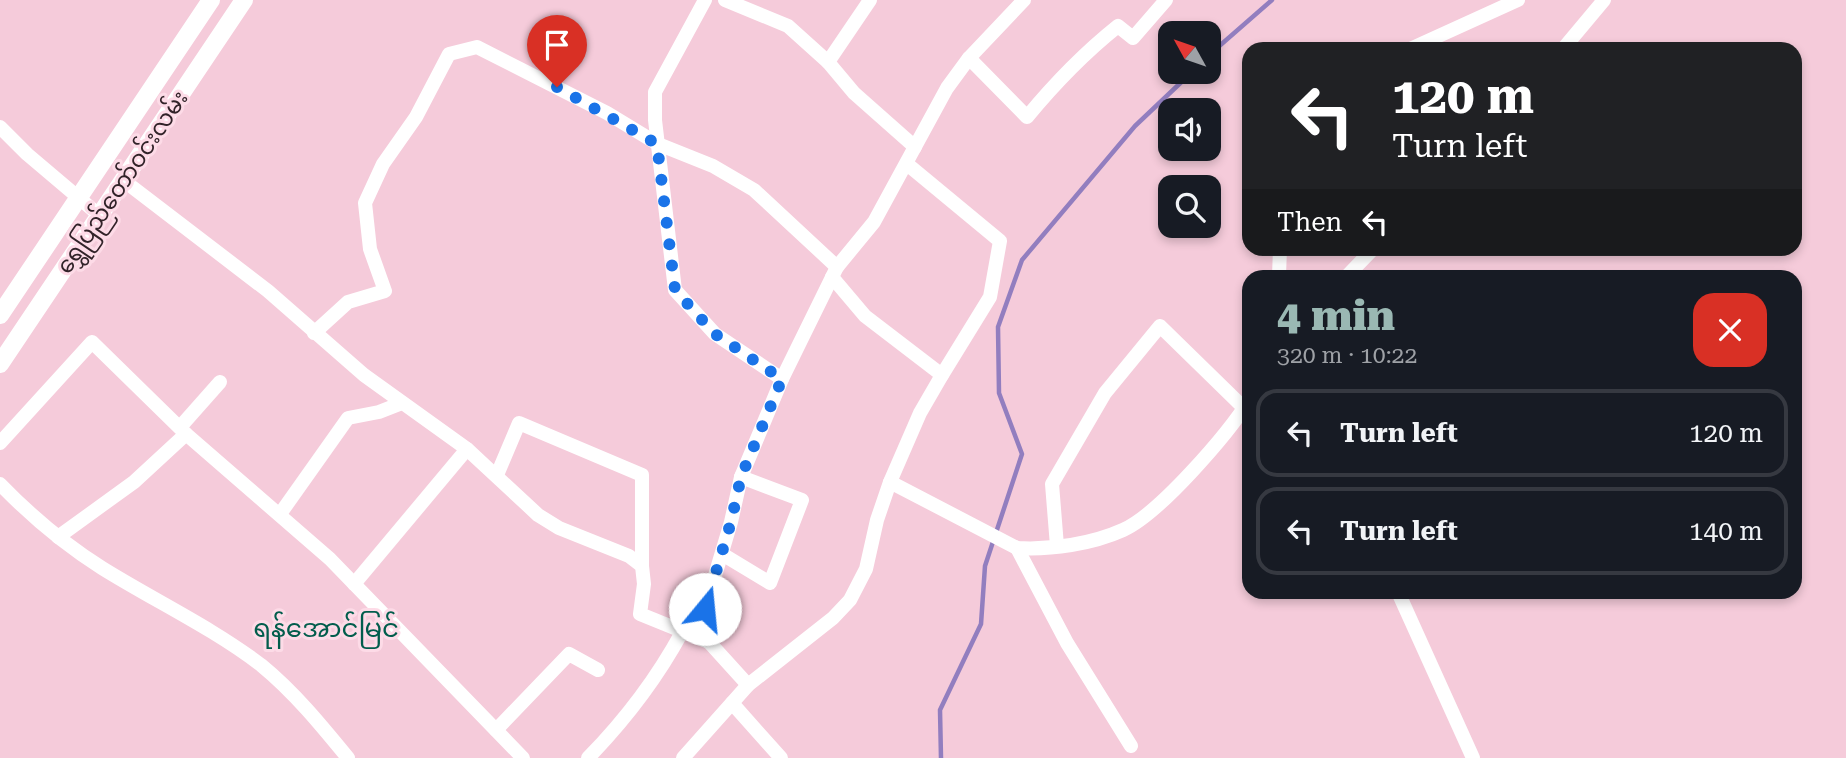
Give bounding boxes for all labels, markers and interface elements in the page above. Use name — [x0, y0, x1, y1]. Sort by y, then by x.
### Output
pin — [527, 15, 587, 87]
north arrow — [1158, 21, 1222, 84]
map controls — [1158, 21, 1221, 238]
icon: arrive — [538, 26, 576, 64]
text: 120 m — [1392, 68, 1534, 125]
icon: left — [1277, 70, 1368, 161]
street label: ရွှေပြည်တော်ဝင်းလမ်း — [49, 84, 198, 282]
button: sound — [1158, 98, 1221, 161]
text: Turn left — [1392, 127, 1527, 165]
button: search — [1158, 175, 1221, 238]
icon: left — [1356, 203, 1394, 241]
text: Then — [1277, 207, 1342, 237]
text: 4 min — [1277, 291, 1395, 340]
button: close — [1693, 293, 1767, 367]
text: 320 m · 10:22 — [1277, 342, 1417, 369]
icon: left — [1281, 414, 1319, 452]
text: Turn left — [1340, 418, 1458, 448]
text: 120 m — [1689, 418, 1763, 448]
icon: left — [1281, 512, 1319, 550]
text: Turn left — [1340, 516, 1458, 546]
text: 140 m — [1689, 516, 1763, 546]
position arrow — [668, 572, 742, 646]
district label: ရန်အောင်မြင် — [253, 611, 399, 649]

